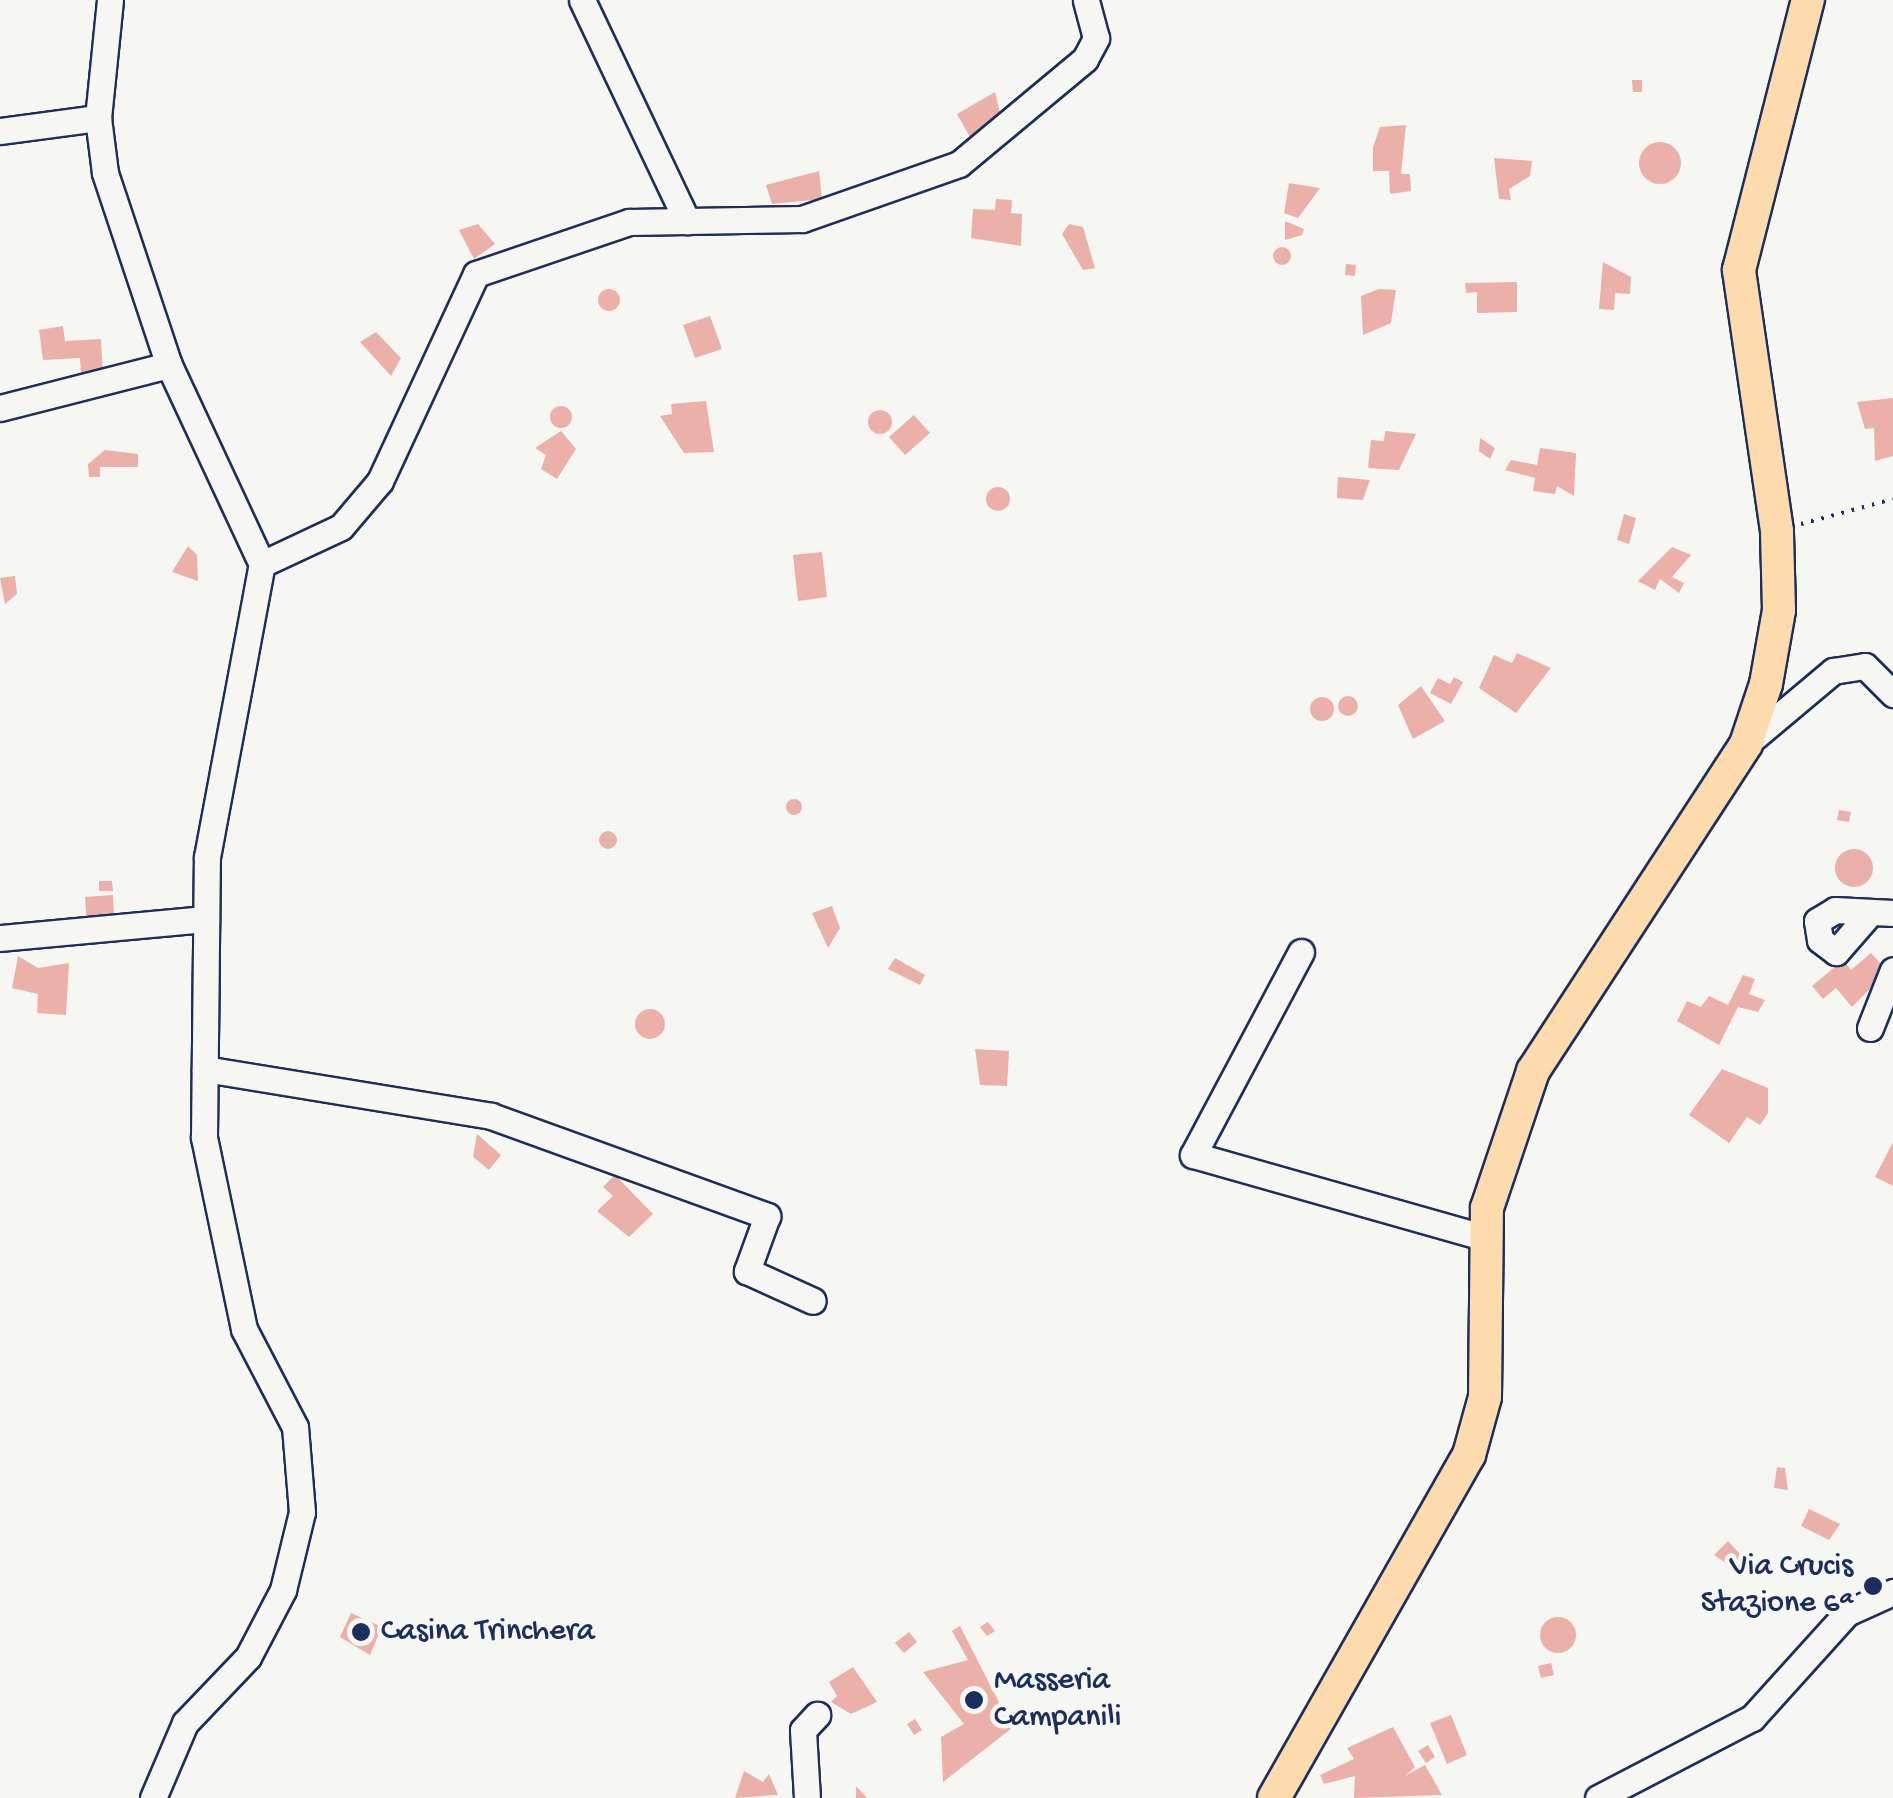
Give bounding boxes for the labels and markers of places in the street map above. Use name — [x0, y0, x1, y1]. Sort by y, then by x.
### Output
place label: Via Crucis Stazione 6ª — [1701, 1549, 1853, 1624]
marker: Via Crucis Stazione 6ª — [1862, 1575, 1884, 1597]
place label: Casina Trinchera — [381, 1613, 595, 1651]
marker: Casina Trinchera — [350, 1621, 372, 1643]
place label: Masseria Campanili — [994, 1663, 1121, 1738]
marker: Masseria Campanili — [963, 1689, 985, 1711]

